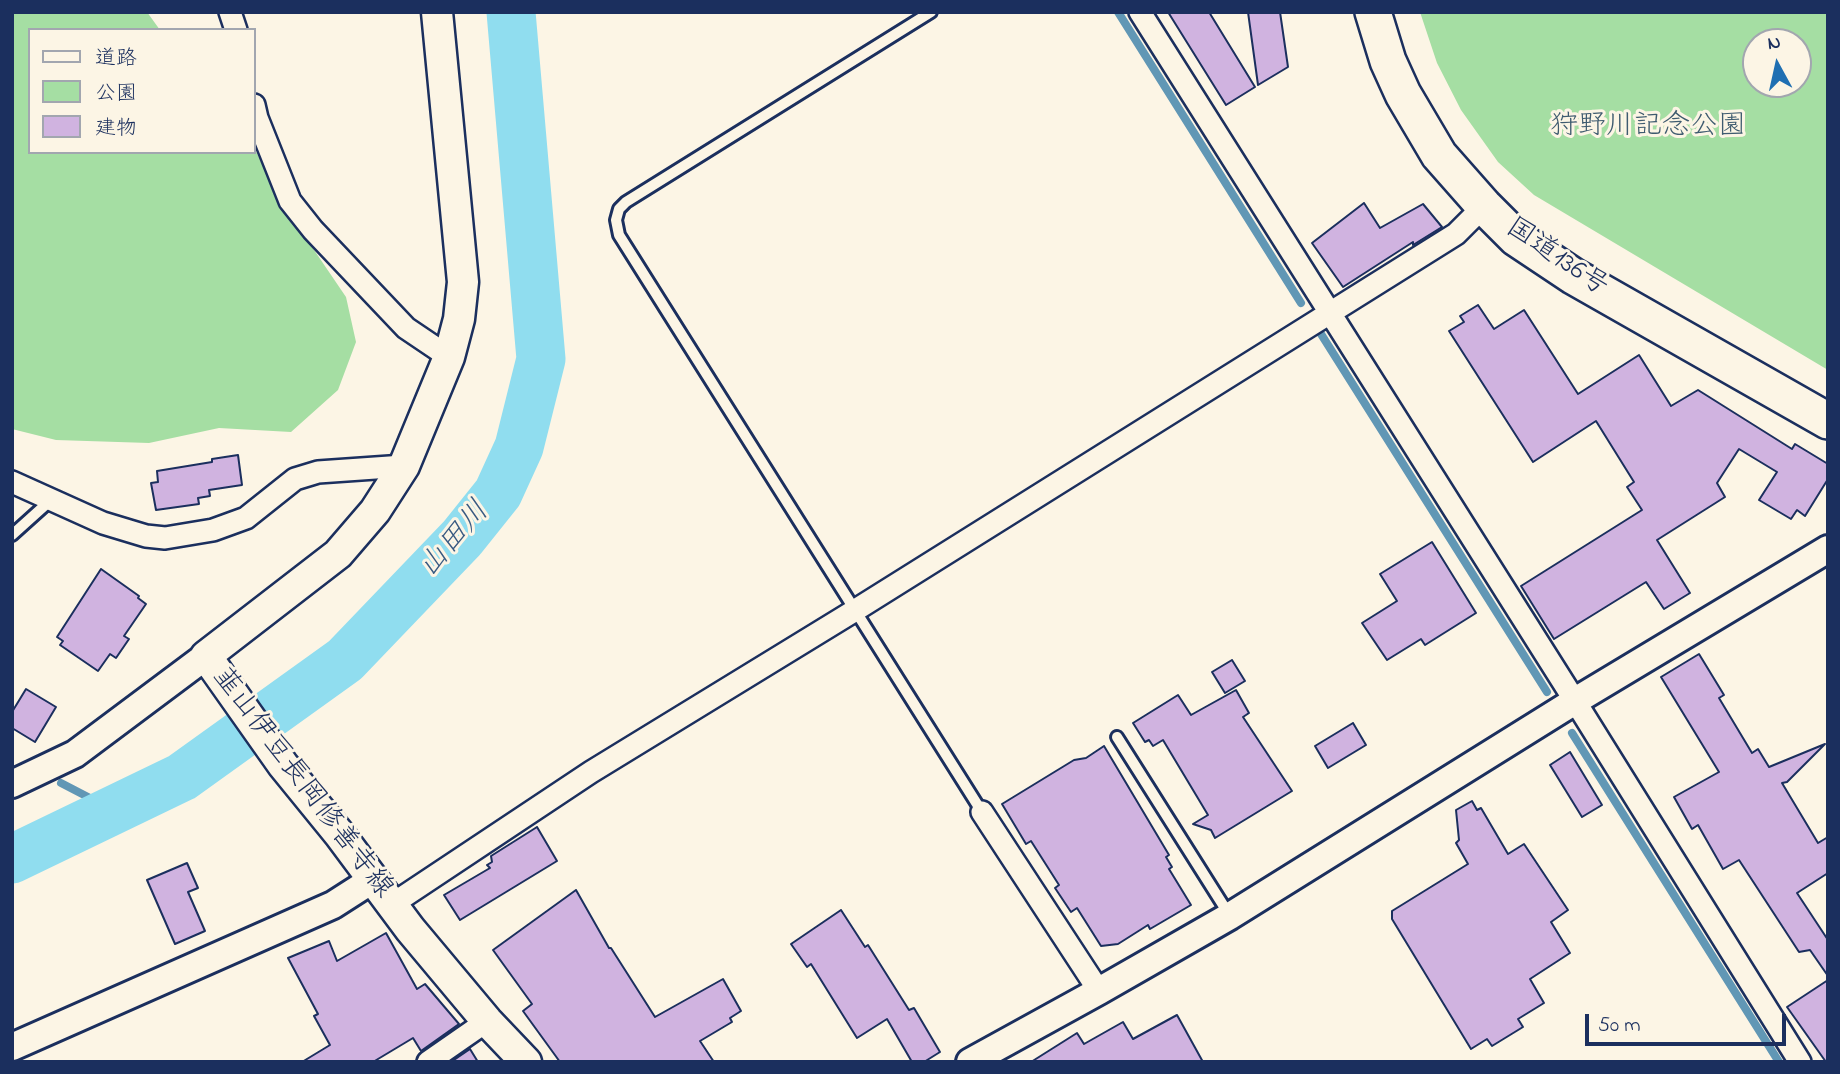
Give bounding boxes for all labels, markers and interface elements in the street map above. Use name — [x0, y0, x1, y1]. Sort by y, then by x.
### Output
legend — [28, 28, 256, 154]
north arrow — [1742, 28, 1812, 98]
text: N — [1766, 29, 1783, 58]
text: 道路 — [95, 44, 137, 74]
text: 公園 — [95, 79, 137, 109]
park label: 狩野川記念公園 — [1550, 111, 1746, 145]
text: 建物 — [95, 114, 137, 144]
street label: 国道136号 — [1498, 212, 1614, 306]
water label: 山田川 — [413, 495, 499, 587]
street label: 韮山伊豆長岡修善寺線 — [203, 662, 399, 906]
scale bar — [1588, 1000, 1789, 1044]
text: 50 m — [1598, 1011, 1641, 1041]

